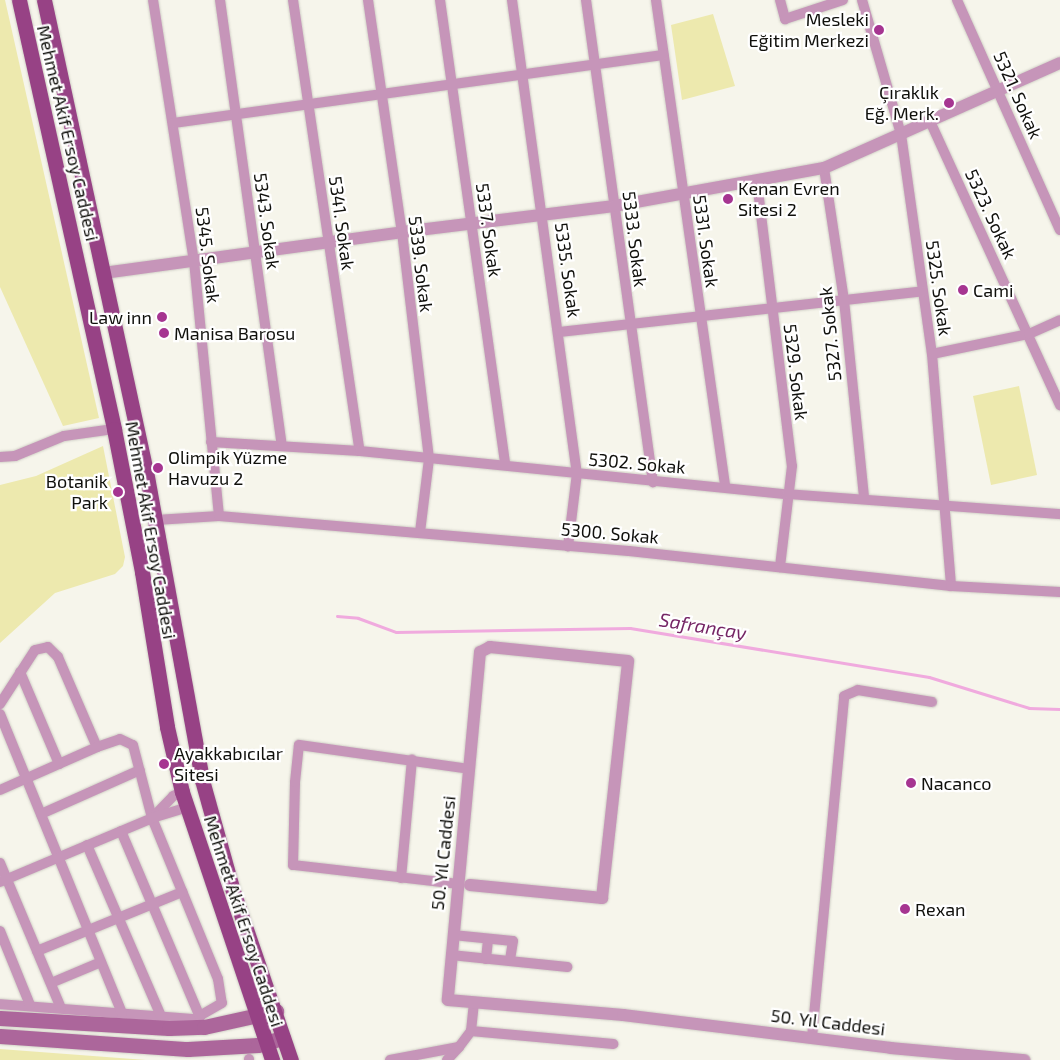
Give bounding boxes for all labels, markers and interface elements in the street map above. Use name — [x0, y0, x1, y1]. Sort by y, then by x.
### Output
place label: Mesleki Eğitim Merkezi — [748, 9, 869, 52]
street label: Mehmet Akif Ersoy Caddesi — [33, 22, 103, 244]
marker: Mesleki Eğitim Merkezi — [873, 24, 885, 36]
street label: 5321. Sokak — [989, 48, 1047, 142]
place label: Çıraklık Eğ. Merk. — [865, 82, 939, 125]
marker: Çıraklık Eğ. Merk. — [943, 97, 955, 109]
street label: 5323. Sokak — [961, 166, 1021, 262]
street label: 5343. Sokak — [250, 171, 284, 271]
street label: 5341. Sokak — [325, 175, 359, 271]
place label: Kenan Evren Sitesi 2 — [738, 178, 840, 220]
street label: 5337. Sokak — [472, 182, 506, 278]
street label: 5333. Sokak — [618, 190, 652, 288]
street label: 5331. Sokak — [689, 193, 723, 289]
marker: Kenan Evren Sitesi 2 — [722, 193, 734, 205]
street label: 5345. Sokak — [191, 206, 225, 304]
street label: 5339. Sokak — [404, 215, 438, 313]
street label: 5335. Sokak — [551, 221, 585, 319]
street label: 5325. Sokak — [922, 239, 956, 337]
place label: Cami — [973, 279, 1013, 301]
marker: Cami — [957, 284, 969, 296]
street label: 5327. Sokak — [814, 286, 846, 382]
place label: Law inn — [89, 306, 152, 328]
marker: Law inn — [156, 311, 168, 323]
place label: Manisa Barosu — [174, 322, 295, 344]
street label: 5329. Sokak — [779, 323, 813, 421]
marker: Manisa Barosu — [158, 327, 170, 339]
street label: Mehmet Akif Ersoy Caddesi — [121, 419, 181, 641]
place label: Olimpik Yüzme Havuzu 2 — [168, 447, 288, 489]
street label: 5302. Sokak — [588, 448, 686, 478]
marker: Olimpik Yüzme Havuzu 2 — [152, 462, 164, 474]
place label: Botanik Park — [46, 471, 108, 514]
marker: Botanik Park — [112, 486, 124, 498]
street label: 5300. Sokak — [560, 518, 660, 548]
water label: Safrançay — [658, 608, 748, 644]
place label: Ayakkabıcılar Sitesi — [174, 743, 283, 786]
marker: Ayakkabıcılar Sitesi — [158, 758, 170, 770]
place label: Nacanco — [921, 772, 992, 794]
marker: Nacanco — [905, 777, 917, 789]
street label: 50. Yıl Caddesi — [426, 794, 460, 912]
street label: Mehmet Akif Ersoy Caddesi — [199, 812, 289, 1030]
place label: Rexan — [915, 898, 966, 920]
marker: Rexan — [899, 903, 911, 915]
street label: 50. Yıl Caddesi — [769, 1004, 887, 1040]

